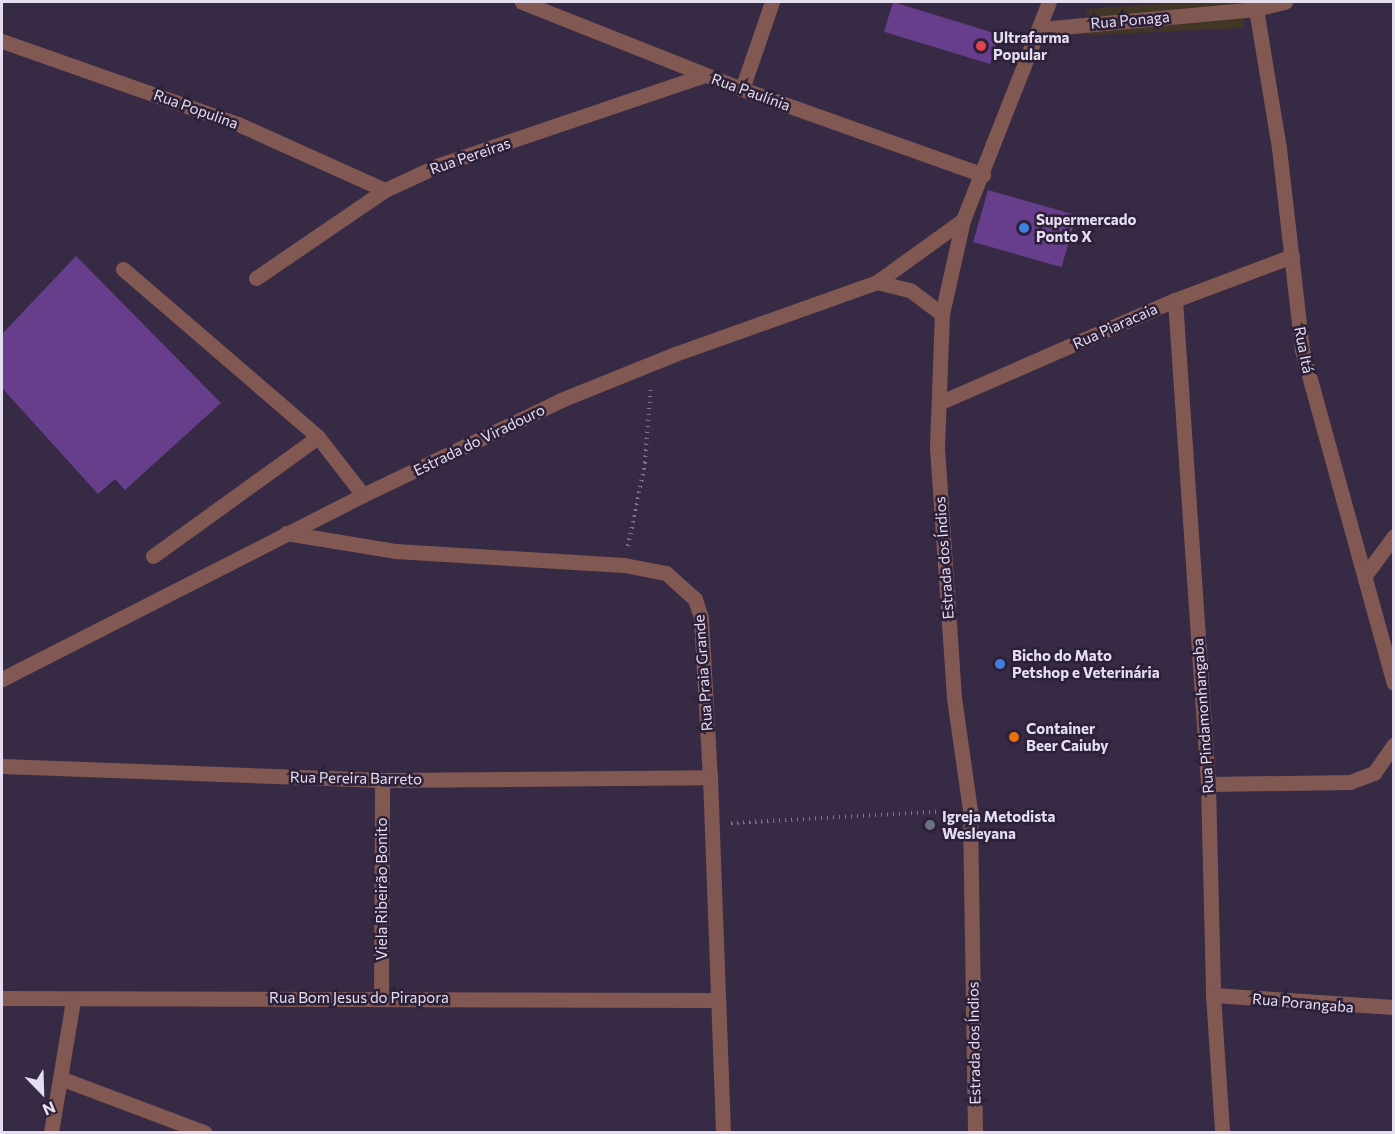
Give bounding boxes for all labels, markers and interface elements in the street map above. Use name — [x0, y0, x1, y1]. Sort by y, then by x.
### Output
street label: Rua Ponaga — [1090, 8, 1170, 32]
place label: Ultrafarma Popular — [993, 28, 1069, 63]
marker: Ultrafarma Popular — [974, 39, 988, 53]
street label: Rua Paulínia — [709, 69, 793, 115]
street label: Rua Populina — [151, 85, 241, 133]
street label: Rua Pereiras — [427, 134, 513, 178]
place label: Supermercado Ponto X — [1036, 210, 1136, 245]
marker: Supermercado Ponto X — [1017, 221, 1031, 235]
street label: Rua Piaracaia — [1070, 299, 1160, 353]
street label: Rua Itá — [1291, 325, 1317, 375]
street label: Estrada do Viradouro — [410, 400, 548, 480]
street label: Estrada dos Índios — [931, 496, 957, 620]
street label: Rua Praia Grande — [690, 614, 716, 732]
street label: Rua Pindamonhangaba — [1189, 638, 1217, 794]
place label: Bicho do Mato Petshop e Veterinária — [1012, 646, 1160, 681]
marker: Bicho do Mato Petshop e Veterinária — [993, 657, 1007, 671]
place label: Container Beer Caiuby — [1026, 719, 1109, 754]
marker: Container Beer Caiuby — [1007, 730, 1021, 744]
street label: Rua Pereira Barreto — [290, 768, 422, 788]
place label: Igreja Metodista Wesleyana — [942, 807, 1055, 842]
street label: Viela Ribeirão Bonito — [373, 818, 391, 960]
marker: Igreja Metodista Wesleyana — [923, 818, 937, 832]
street label: Estrada dos Índios — [964, 981, 984, 1105]
street label: Rua Bom Jesus do Pirapora — [269, 989, 449, 1007]
street label: Rua Porangaba — [1251, 990, 1355, 1016]
north arrow — [12, 1062, 72, 1122]
text: N — [40, 1098, 58, 1120]

